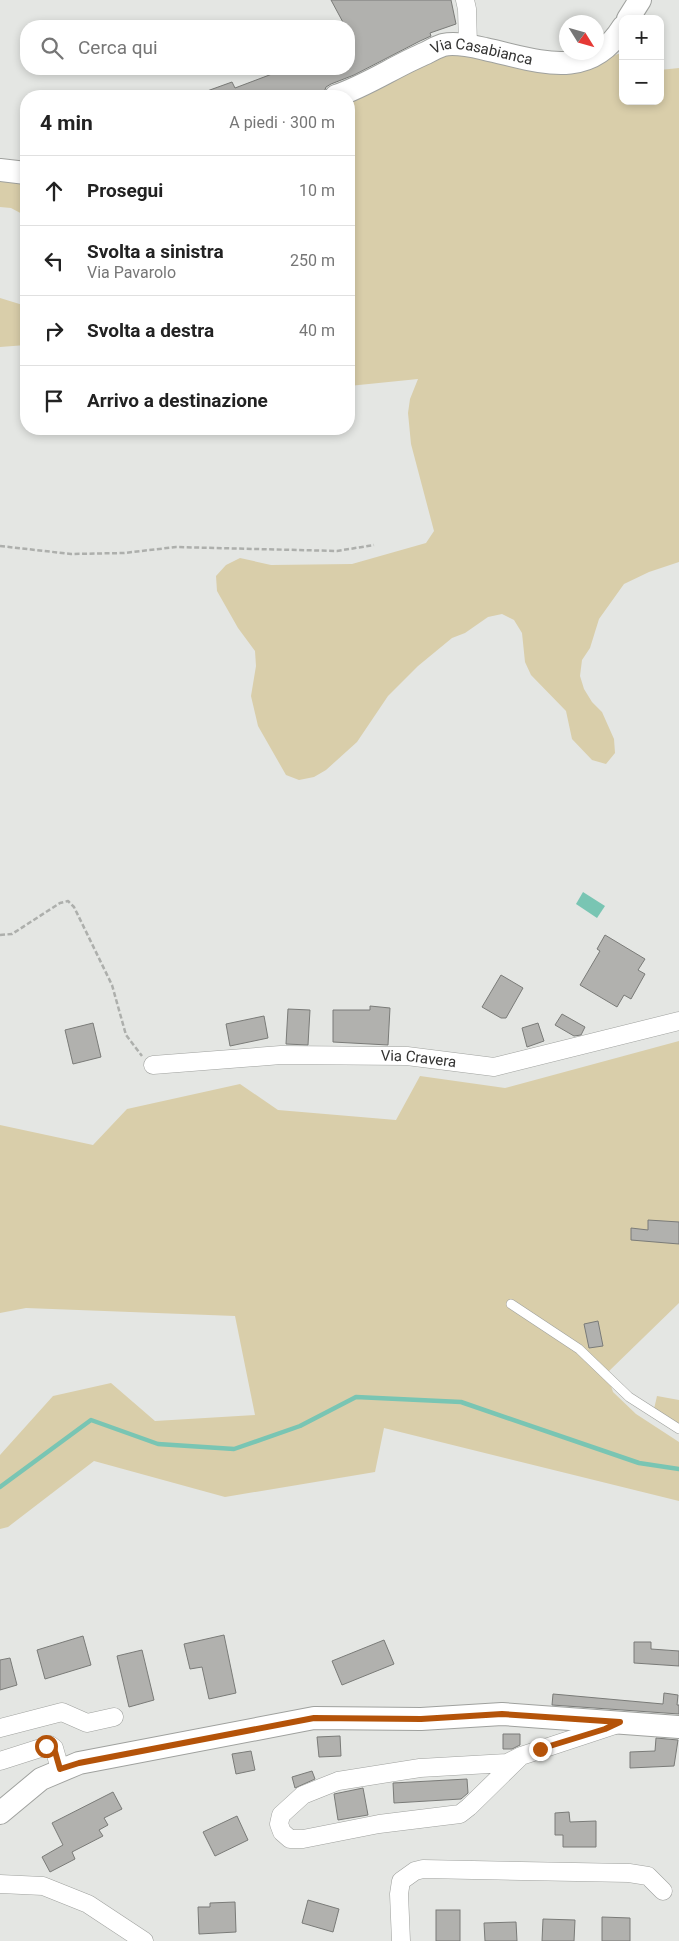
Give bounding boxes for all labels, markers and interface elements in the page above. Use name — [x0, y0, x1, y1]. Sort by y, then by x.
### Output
north arrow — [559, 15, 604, 60]
map controls — [619, 15, 664, 105]
button: + — [619, 15, 664, 60]
search box — [20, 20, 355, 75]
icon: search — [38, 34, 66, 62]
street label: Via Casabianca — [428, 35, 534, 69]
text: Cerca qui — [78, 36, 158, 59]
button: − — [619, 60, 664, 105]
text: 4 min — [40, 111, 93, 135]
text: A piedi · 300 m — [229, 113, 335, 132]
icon: ahead — [40, 177, 68, 205]
text: Prosegui — [87, 179, 163, 202]
text: 10 m — [299, 181, 335, 200]
text: Svolta a sinistra — [87, 240, 224, 263]
icon: left — [40, 247, 68, 275]
text: 250 m — [290, 251, 335, 270]
text: Via Pavarolo — [87, 263, 176, 282]
icon: right — [40, 317, 68, 345]
text: Svolta a destra — [87, 319, 214, 342]
text: 40 m — [299, 321, 335, 340]
icon: arrive — [40, 387, 68, 415]
text: Arrivo a destinazione — [87, 389, 268, 412]
street label: Via Cravera — [381, 1047, 457, 1071]
route start — [35, 1735, 58, 1758]
route end — [529, 1738, 552, 1761]

